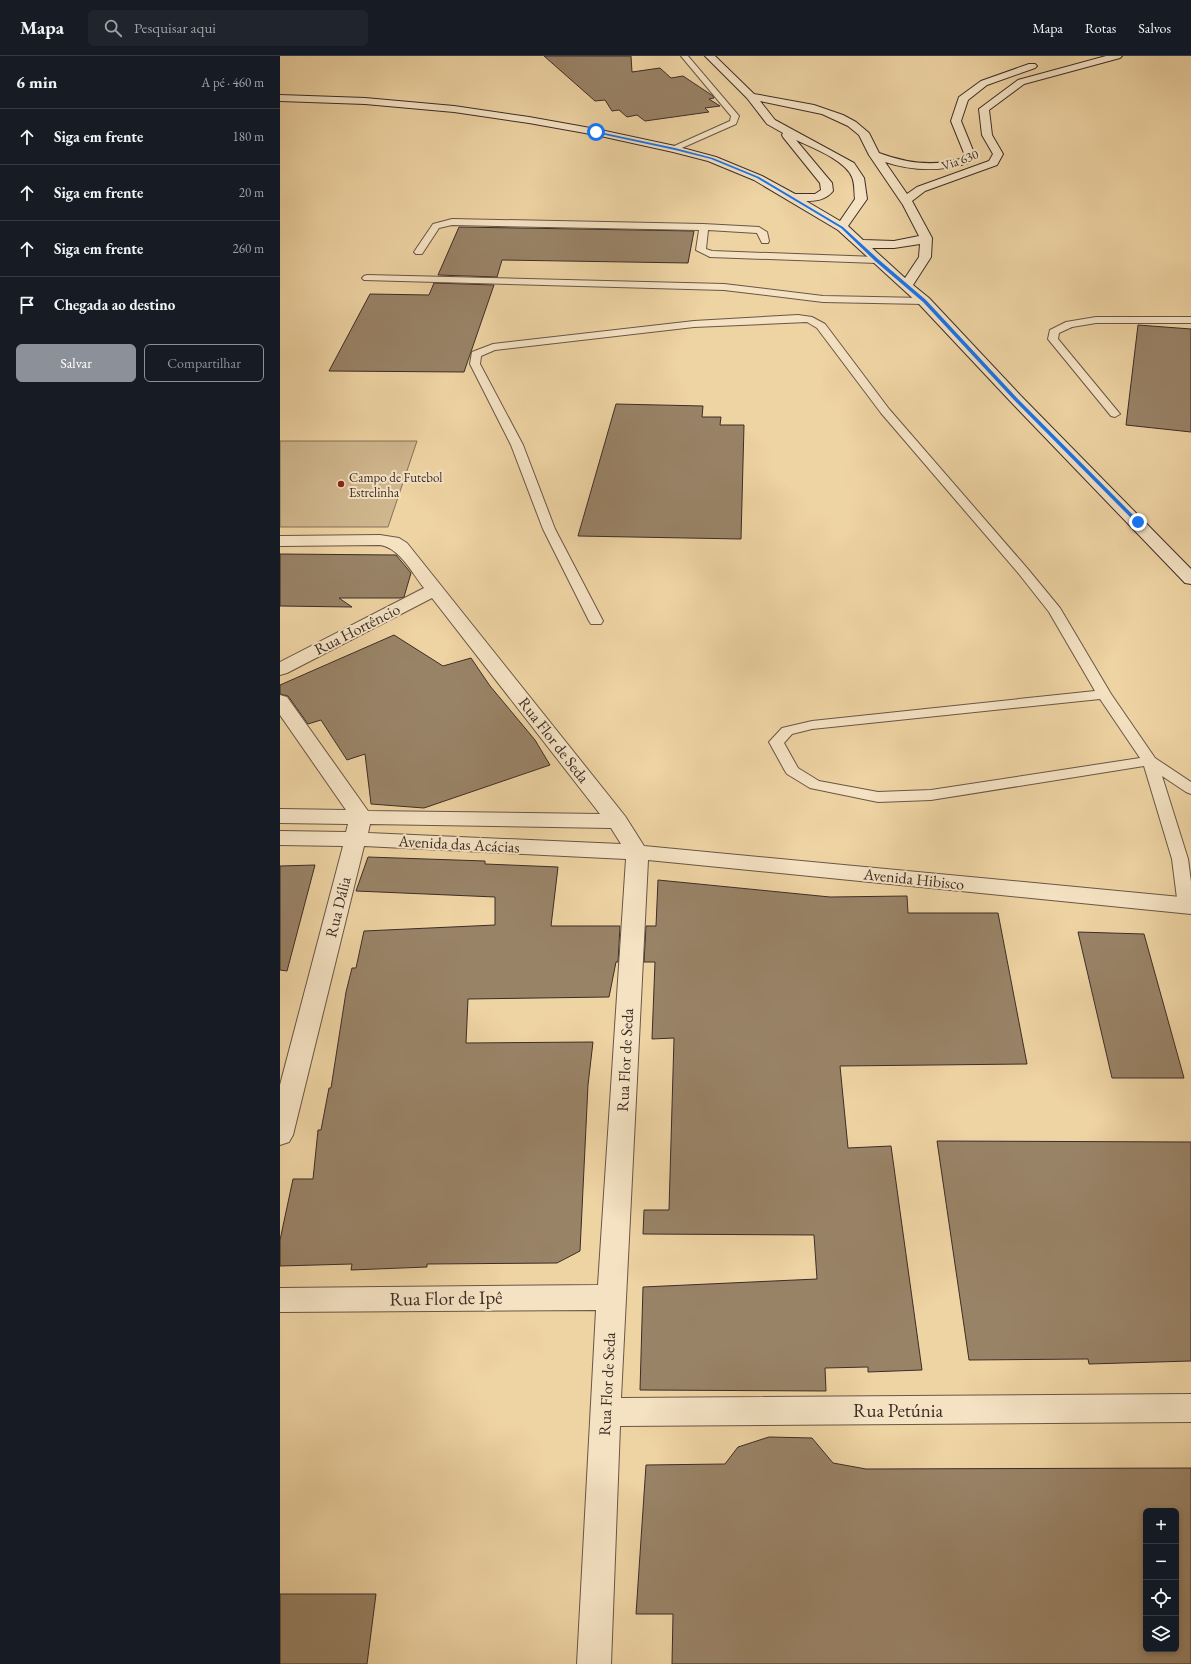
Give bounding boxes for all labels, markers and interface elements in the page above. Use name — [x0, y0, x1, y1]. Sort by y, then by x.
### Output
search box — [88, 10, 368, 46]
text: Mapa — [20, 15, 64, 40]
icon: search — [102, 17, 124, 39]
text: Pesquisar aqui — [134, 18, 216, 37]
text: Mapa — [1032, 19, 1063, 37]
text: Rotas — [1085, 19, 1116, 37]
text: Salvos — [1138, 19, 1171, 37]
text: 6 min — [16, 71, 57, 93]
text: A pé · 460 m — [201, 74, 264, 91]
route start — [587, 123, 605, 141]
icon: ahead — [16, 126, 38, 148]
text: Siga em frente — [54, 127, 143, 146]
text: 180 m — [233, 128, 264, 145]
street label: Via 630 — [939, 145, 981, 175]
icon: ahead — [16, 182, 38, 204]
text: Siga em frente — [54, 183, 143, 202]
text: 20 m — [239, 184, 264, 201]
icon: ahead — [16, 238, 38, 260]
text: Siga em frente — [54, 239, 143, 258]
text: 260 m — [233, 240, 264, 257]
icon: arrive — [16, 294, 38, 316]
text: Chegada ao destino — [54, 295, 175, 314]
button: Salvar — [16, 344, 136, 382]
button: Compartilhar — [144, 344, 264, 382]
place label: Campo de Futebol Estrelinha — [349, 469, 442, 501]
marker: Campo de Futebol Estrelinha — [336, 479, 346, 489]
route end — [1129, 513, 1147, 531]
street label: Rua Hortêncio — [310, 598, 404, 660]
street label: Rua Flor de Seda — [514, 693, 594, 788]
street label: Avenida das Acácias — [397, 830, 520, 858]
street label: Avenida Hibisco — [862, 863, 965, 895]
street label: Rua Dália — [320, 874, 356, 940]
street label: Rua Flor de Seda — [612, 1007, 638, 1112]
street label: Rua Flor de Ipê — [389, 1285, 503, 1311]
street label: Rua Flor de Seda — [594, 1331, 620, 1436]
street label: Rua Petúnia — [853, 1398, 943, 1423]
map controls — [1143, 1508, 1179, 1652]
button: + — [1143, 1508, 1179, 1544]
button: − — [1143, 1544, 1179, 1580]
button: locate — [1143, 1580, 1179, 1616]
button: layers — [1143, 1616, 1179, 1652]

